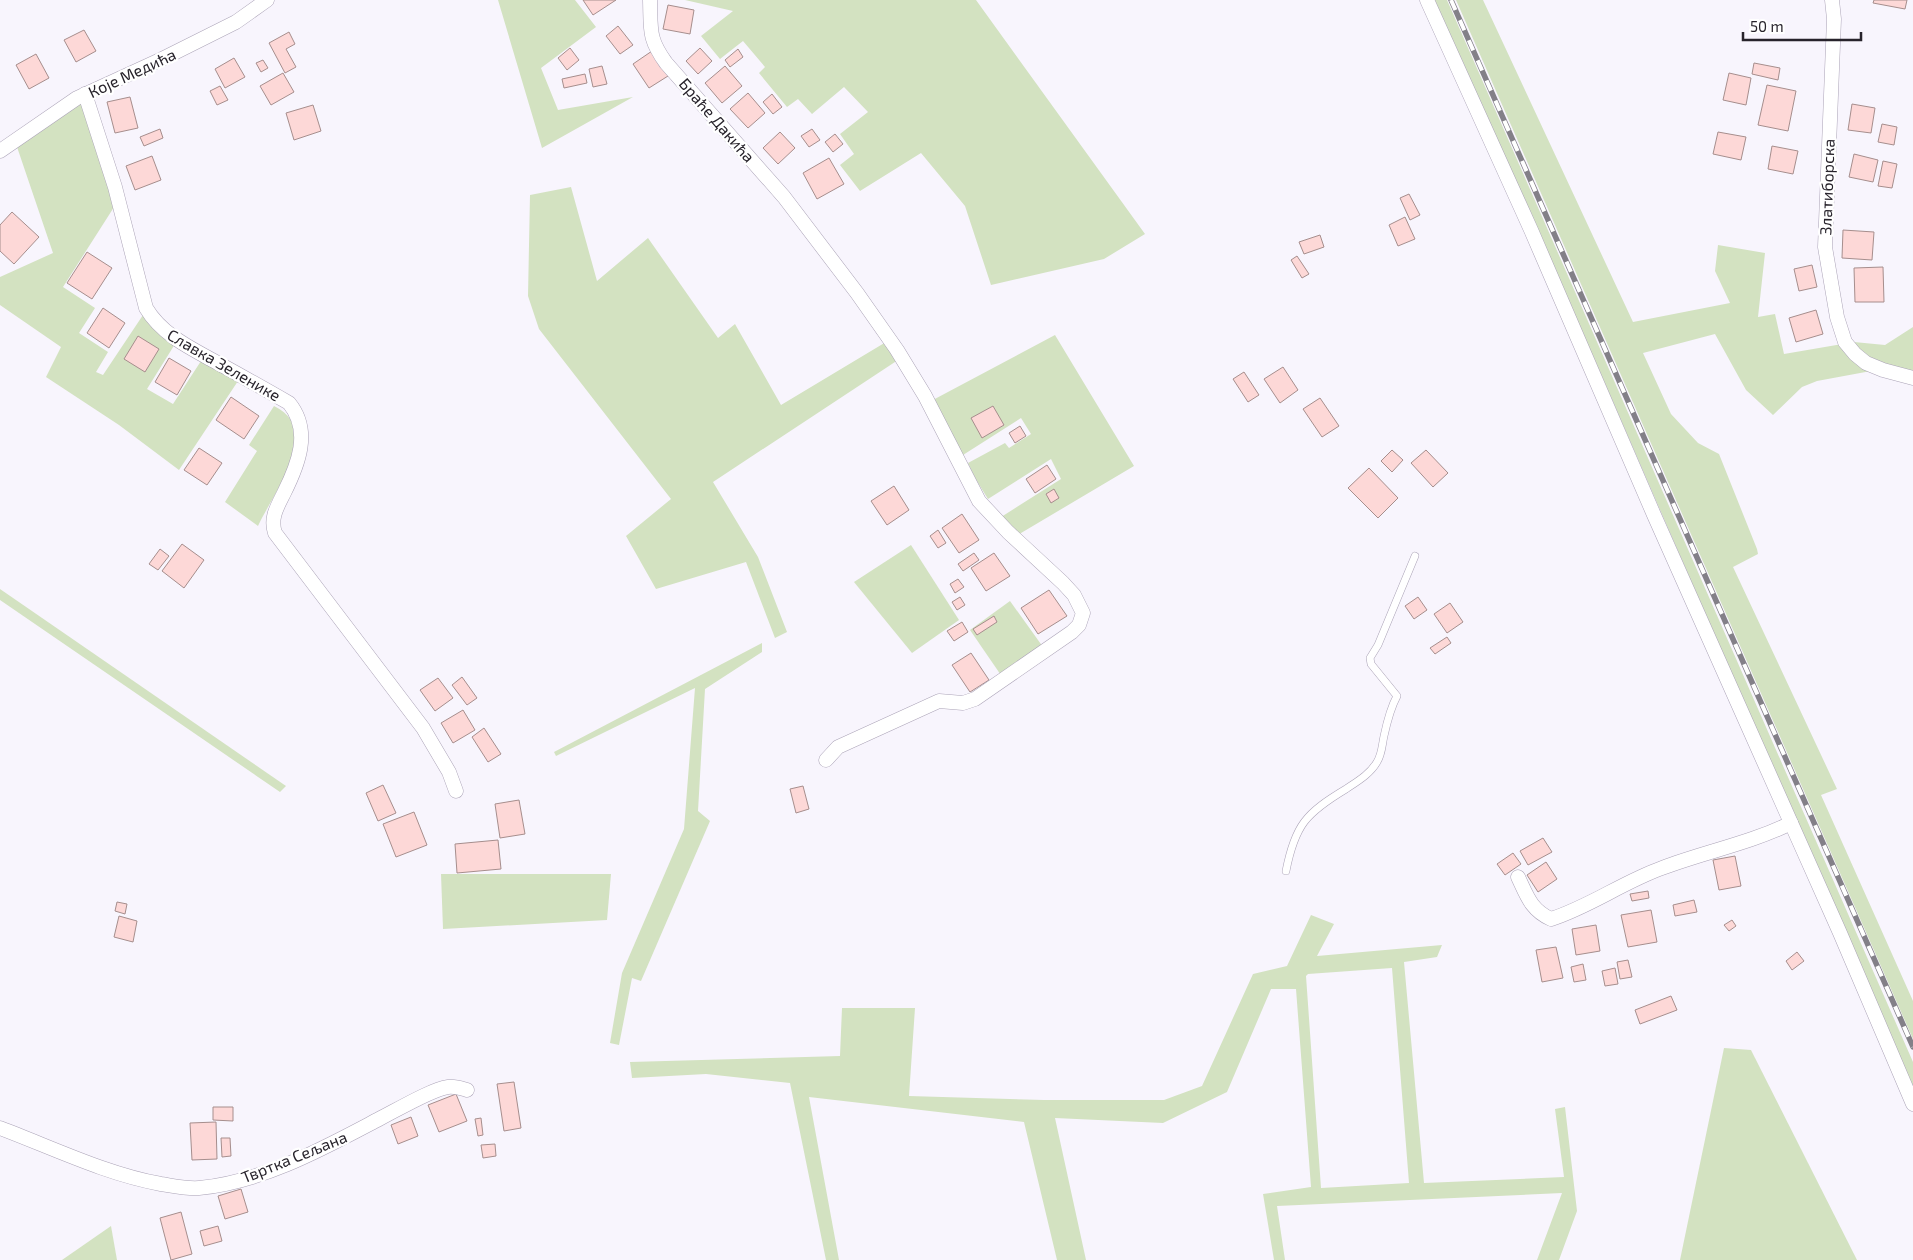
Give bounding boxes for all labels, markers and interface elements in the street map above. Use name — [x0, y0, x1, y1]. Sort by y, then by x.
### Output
scale bar — [1743, 10, 1860, 42]
text: 50 m — [1750, 17, 1784, 35]
street label: Које Медића — [85, 44, 179, 102]
street label: Браће Дакића — [676, 74, 759, 166]
street label: Златиборска — [1815, 138, 1838, 236]
street label: Славка Зеленике — [164, 324, 284, 405]
street label: Твртка Сељана — [238, 1127, 349, 1186]

